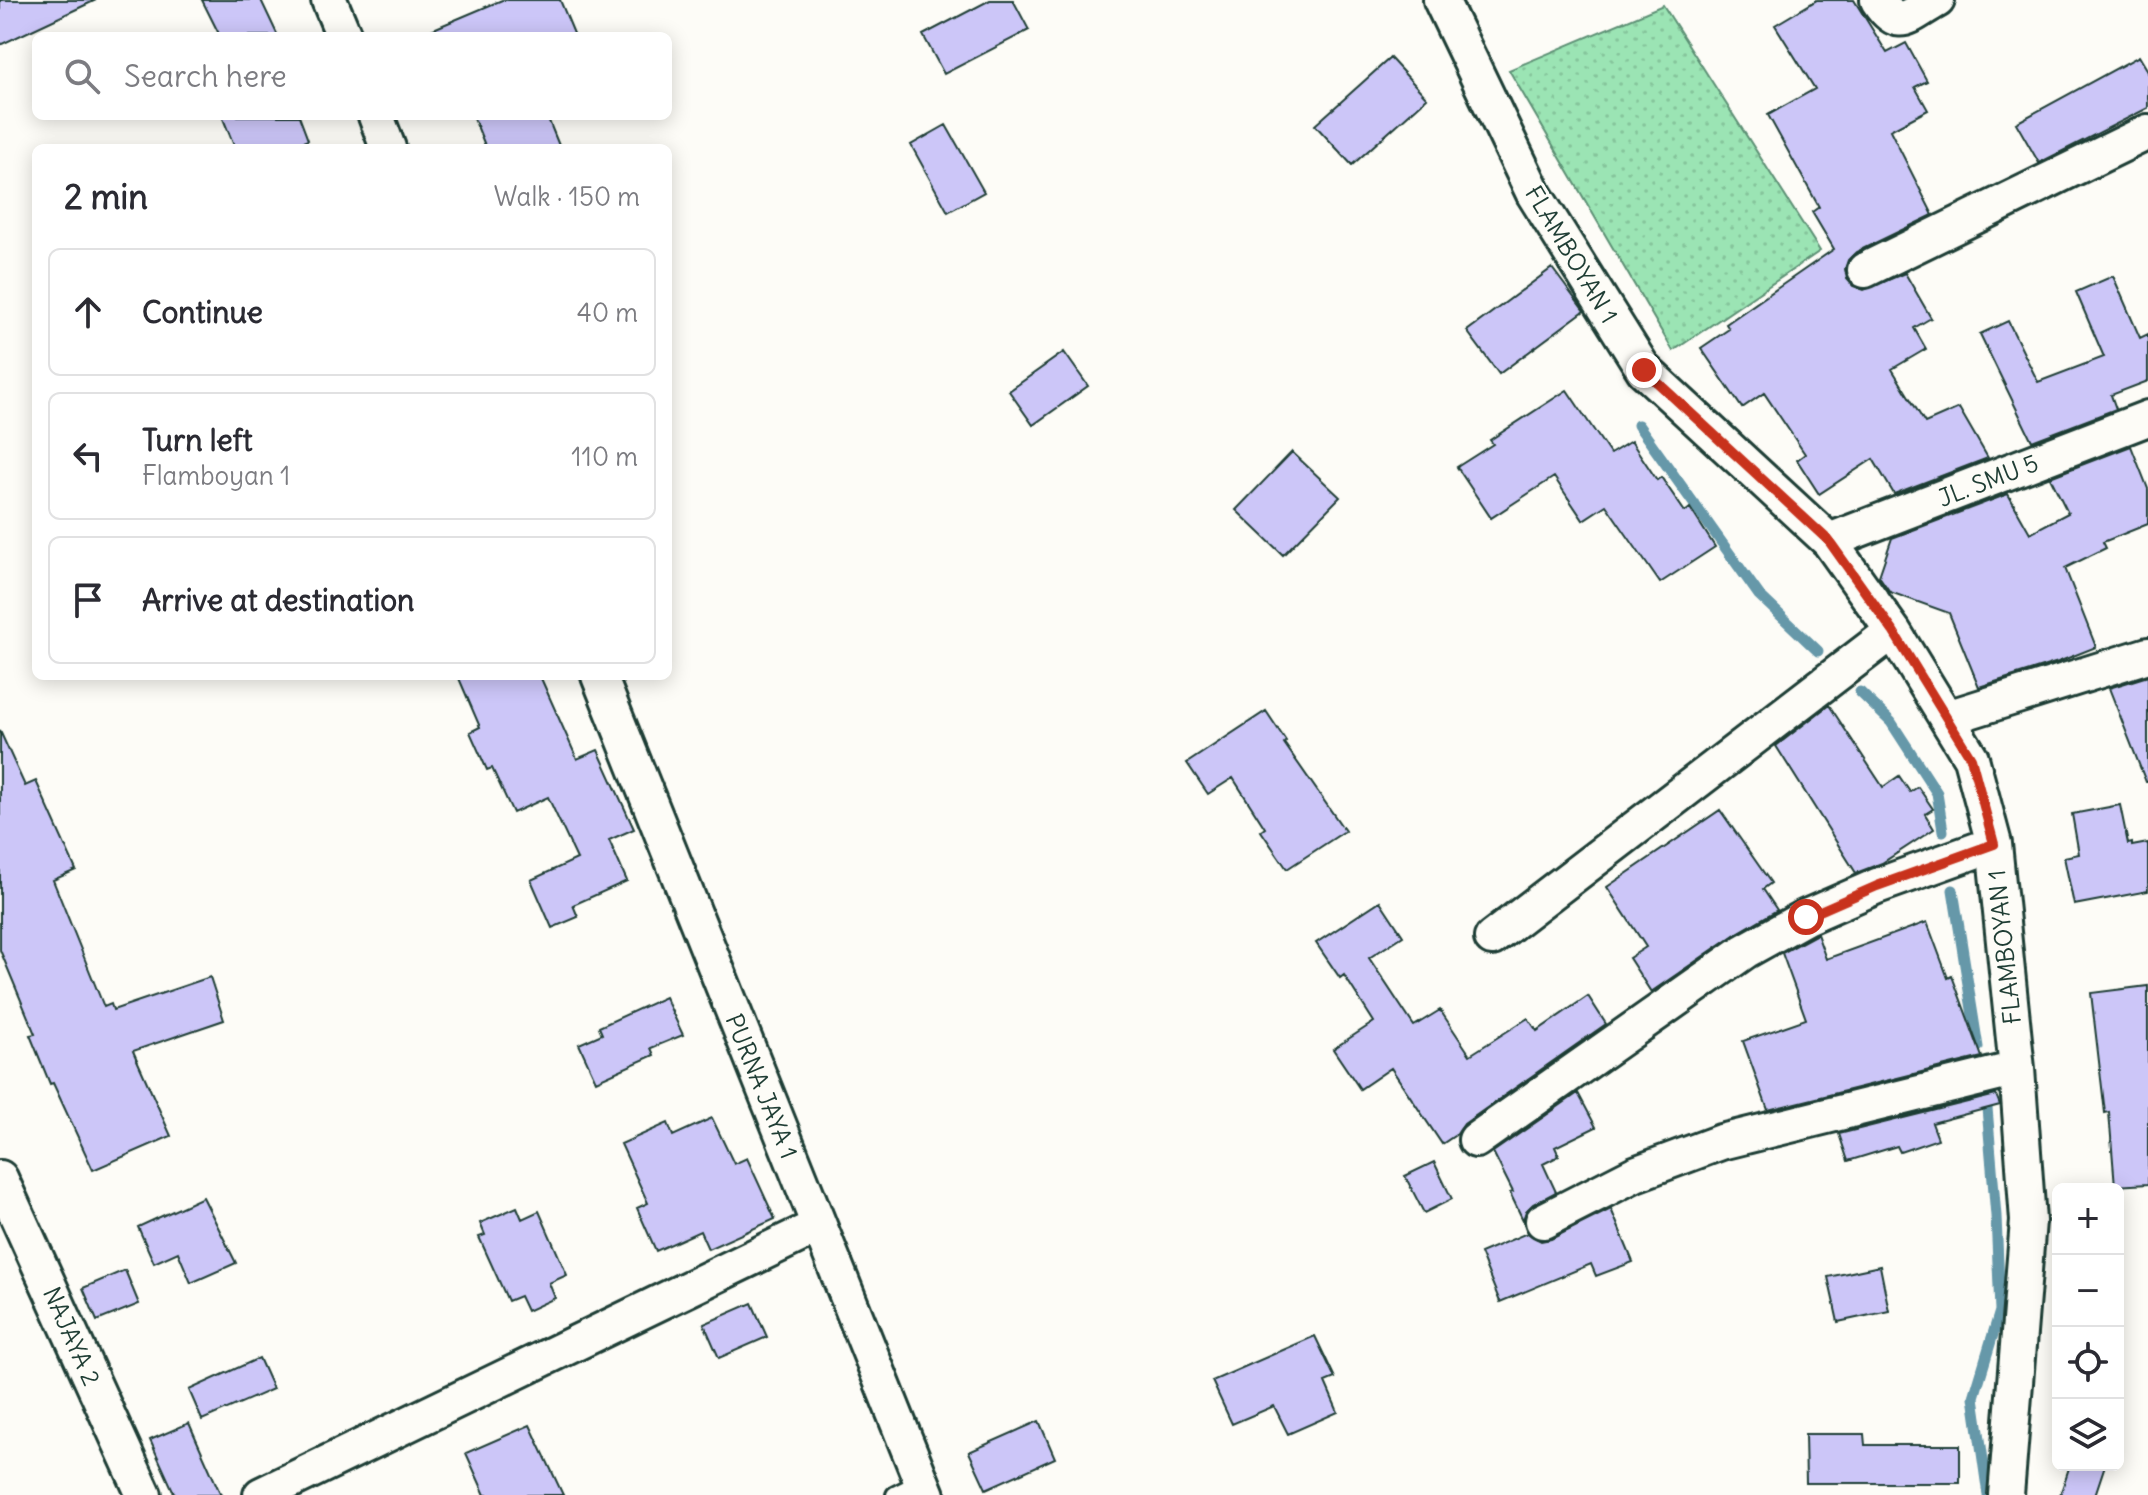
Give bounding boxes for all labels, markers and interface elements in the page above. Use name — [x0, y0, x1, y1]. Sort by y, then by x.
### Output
search box — [32, 32, 672, 120]
icon: search — [60, 54, 104, 98]
text: Search here — [124, 57, 287, 95]
text: 2 min — [64, 175, 148, 218]
text: Walk · 150 m — [494, 180, 640, 213]
street label: FLAMBOYAN 1 — [1519, 180, 1625, 328]
icon: ahead — [66, 290, 110, 334]
text: Continue — [142, 293, 263, 331]
text: 40 m — [577, 296, 638, 329]
route end — [1626, 352, 1662, 388]
text: Turn left — [142, 421, 253, 459]
icon: left — [66, 434, 110, 478]
text: 110 m — [571, 440, 638, 473]
street label: JL. SMU 5 — [1934, 447, 2042, 513]
text: Flamboyan 1 — [142, 459, 290, 492]
icon: arrive — [66, 578, 110, 622]
text: Arrive at destination — [142, 581, 414, 619]
street label: FLAMBOYAN 1 — [1981, 868, 2027, 1026]
route start — [1788, 899, 1824, 935]
street label: PURNA JAYA 1 — [719, 1009, 805, 1163]
map controls — [2052, 1183, 2124, 1471]
button: + — [2052, 1183, 2124, 1255]
button: − — [2052, 1255, 2124, 1327]
street label: NAJAYA 2 — [37, 1282, 107, 1390]
button: locate — [2052, 1327, 2124, 1399]
button: layers — [2052, 1399, 2124, 1471]

